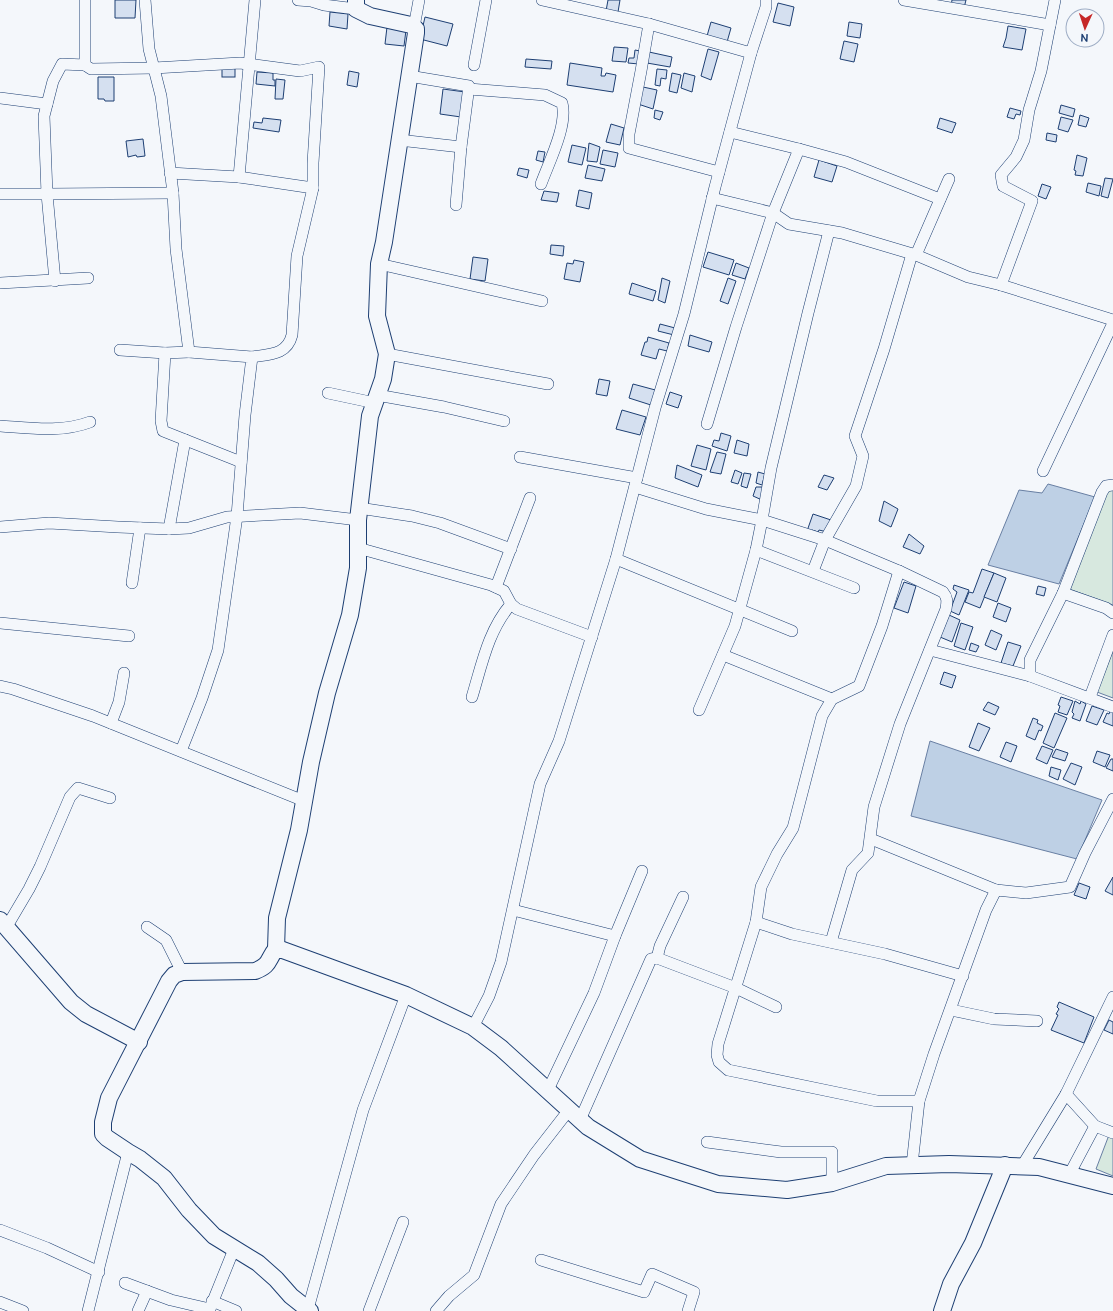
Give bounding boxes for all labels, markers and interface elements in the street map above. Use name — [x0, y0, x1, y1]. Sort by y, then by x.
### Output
north arrow — [1065, 8, 1105, 48]
text: N — [1080, 32, 1089, 44]

